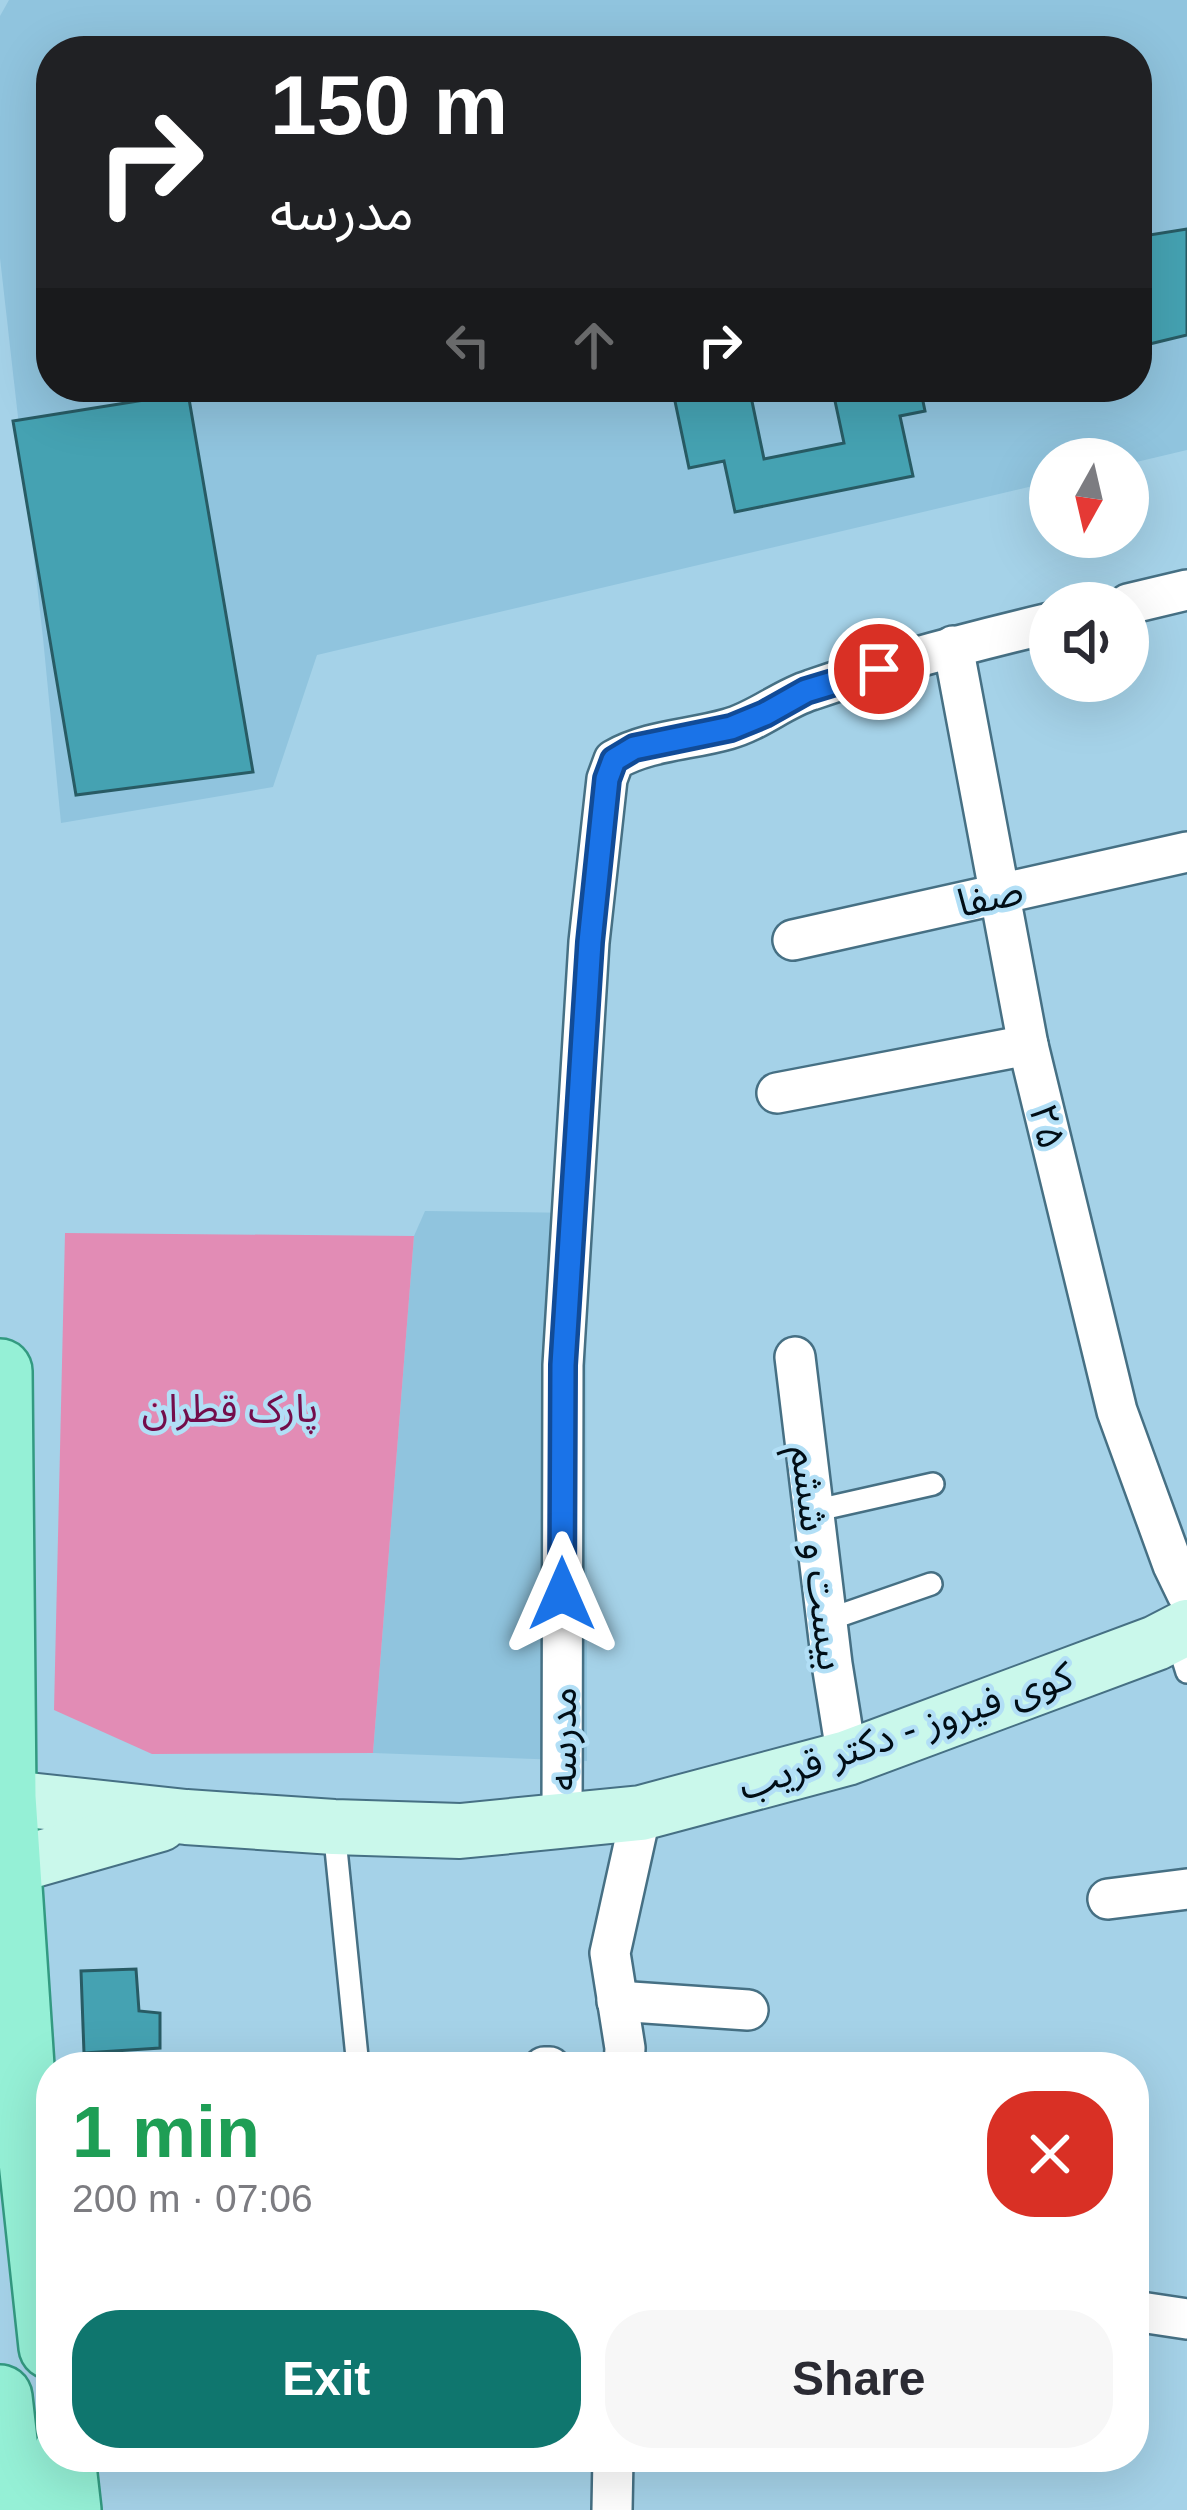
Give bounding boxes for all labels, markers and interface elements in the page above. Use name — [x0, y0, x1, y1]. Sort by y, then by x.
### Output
text: 150 m — [270, 58, 508, 152]
icon: right — [72, 84, 228, 240]
text: مدرسه — [270, 181, 414, 241]
icon: left — [435, 312, 501, 378]
icon: ahead — [561, 312, 627, 378]
icon: right — [687, 312, 753, 378]
north arrow — [1029, 438, 1149, 558]
map controls — [1029, 438, 1149, 702]
button: sound — [1029, 582, 1149, 702]
pin — [828, 618, 930, 720]
icon: arrive — [846, 636, 912, 702]
street label: صفا — [953, 868, 1027, 925]
street label: ۲۵ — [1021, 1099, 1074, 1153]
park label: پارک قطران — [142, 1387, 318, 1434]
street label: بیست و ششم — [775, 1443, 854, 1674]
position arrow — [499, 1531, 625, 1657]
street label: کوی فیروز - دکتر قریب — [733, 1653, 1079, 1809]
street label: مدرسه — [541, 1687, 585, 1791]
button: close — [987, 2091, 1113, 2217]
text: 1 min — [72, 2092, 260, 2172]
text: 200 m · 07:06 — [72, 2177, 313, 2220]
button: Exit — [72, 2310, 581, 2448]
button: Share — [605, 2310, 1113, 2448]

